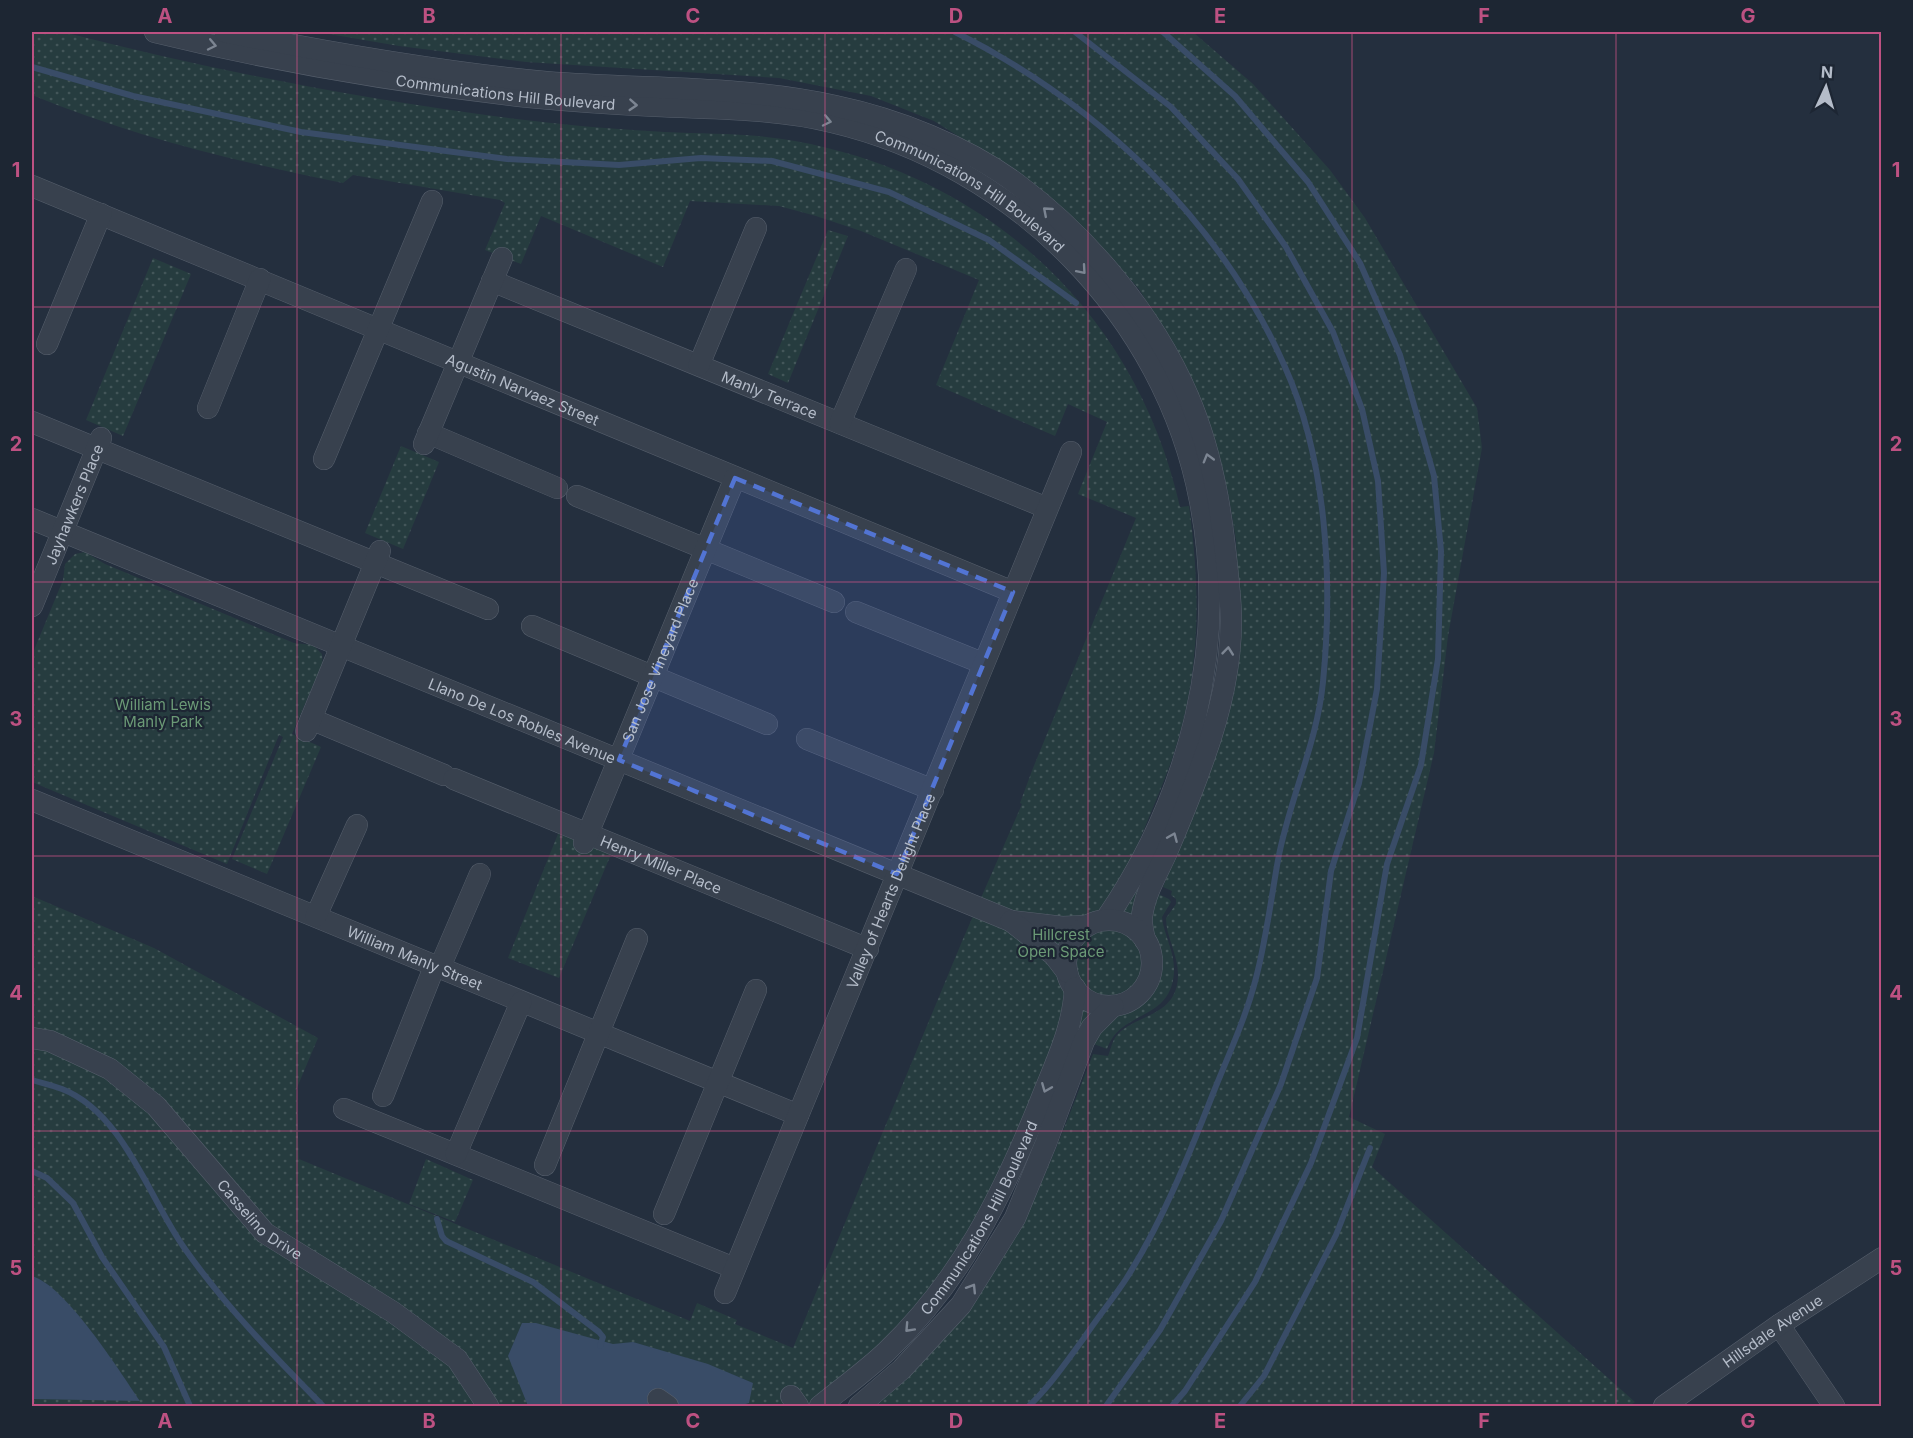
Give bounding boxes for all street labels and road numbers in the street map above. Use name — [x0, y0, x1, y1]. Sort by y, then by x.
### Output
street label: Communications Hill Boulevard — [394, 70, 616, 113]
street label: Communications Hill Boulevard — [872, 125, 1069, 256]
street label: Agustin Narvaez Street — [443, 349, 602, 429]
street label: Manly Terrace — [719, 367, 820, 423]
street label: Jayhawkers Place — [41, 441, 107, 567]
street label: San Jose Vineyard Place — [617, 575, 702, 745]
street label: Llano De Los Robles Avenue — [426, 673, 619, 767]
street label: Valley of Hearts Delight Place — [842, 790, 939, 991]
street label: Henry Miller Place — [598, 831, 725, 897]
street label: William Manly Street — [344, 921, 486, 994]
street label: Communications Hill Boulevard — [916, 1118, 1041, 1318]
street label: Casselino Drive — [213, 1175, 306, 1263]
street label: Hillsdale Avenue — [1719, 1290, 1826, 1371]

